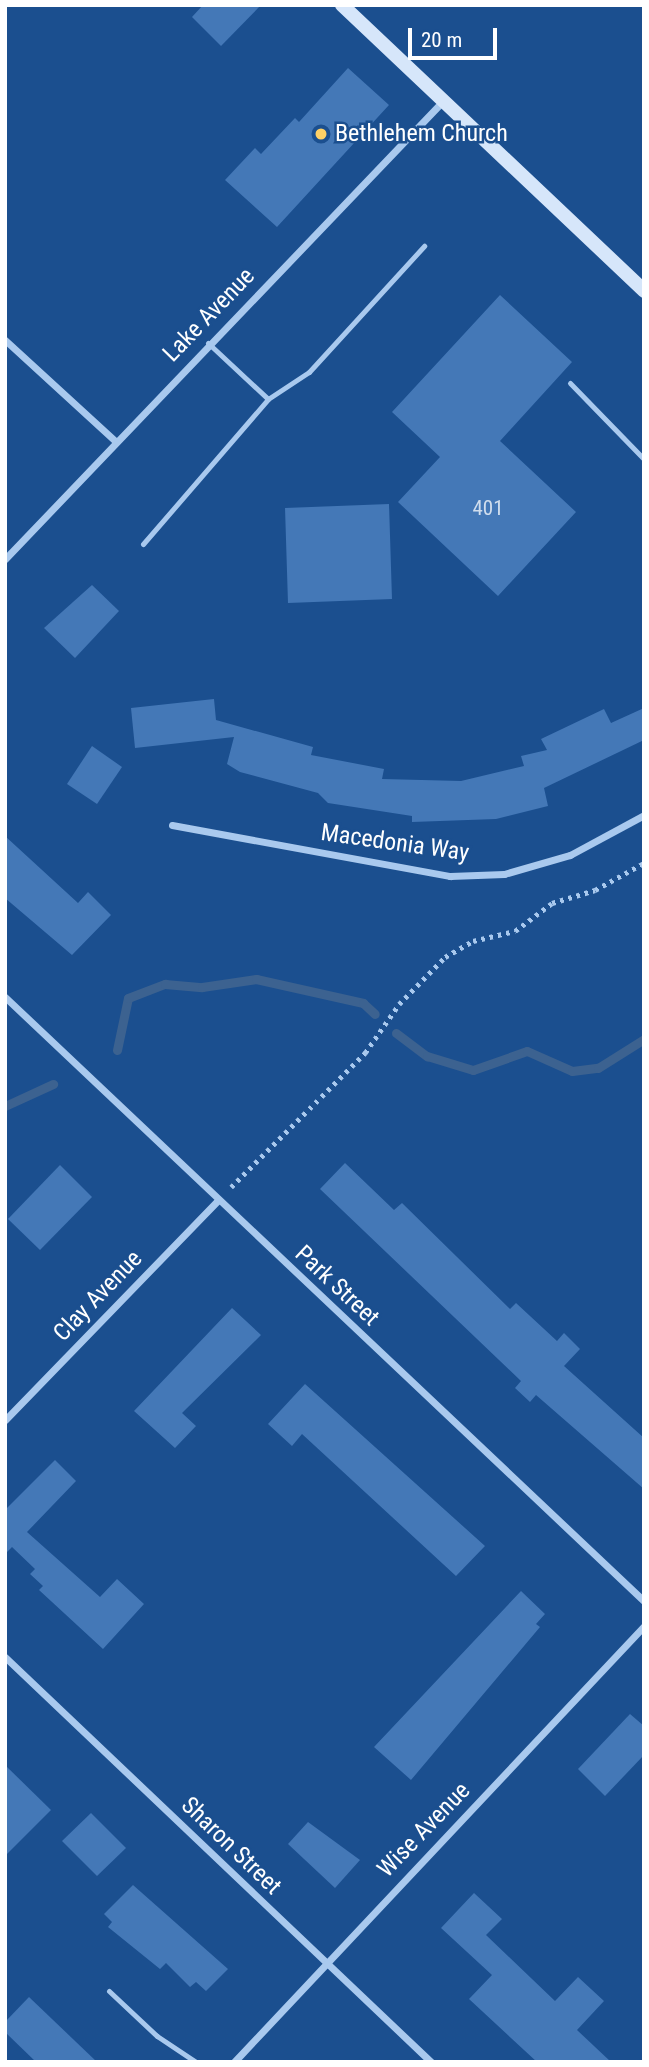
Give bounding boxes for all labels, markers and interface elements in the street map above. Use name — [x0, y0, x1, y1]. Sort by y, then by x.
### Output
scale bar — [411, 14, 500, 58]
text: 20 m — [421, 28, 462, 52]
place label: Bethlehem Church — [335, 120, 508, 148]
marker: Bethlehem Church — [313, 126, 329, 142]
street label: Lake Avenue — [157, 262, 261, 368]
house number: 401 — [472, 495, 504, 521]
street label: Macedonia Way — [319, 818, 471, 868]
street label: Park Street — [289, 1240, 385, 1332]
street label: Clay Avenue — [48, 1245, 148, 1347]
street label: Wise Avenue — [372, 1777, 476, 1883]
street label: Sharon Street — [175, 1791, 287, 1901]

